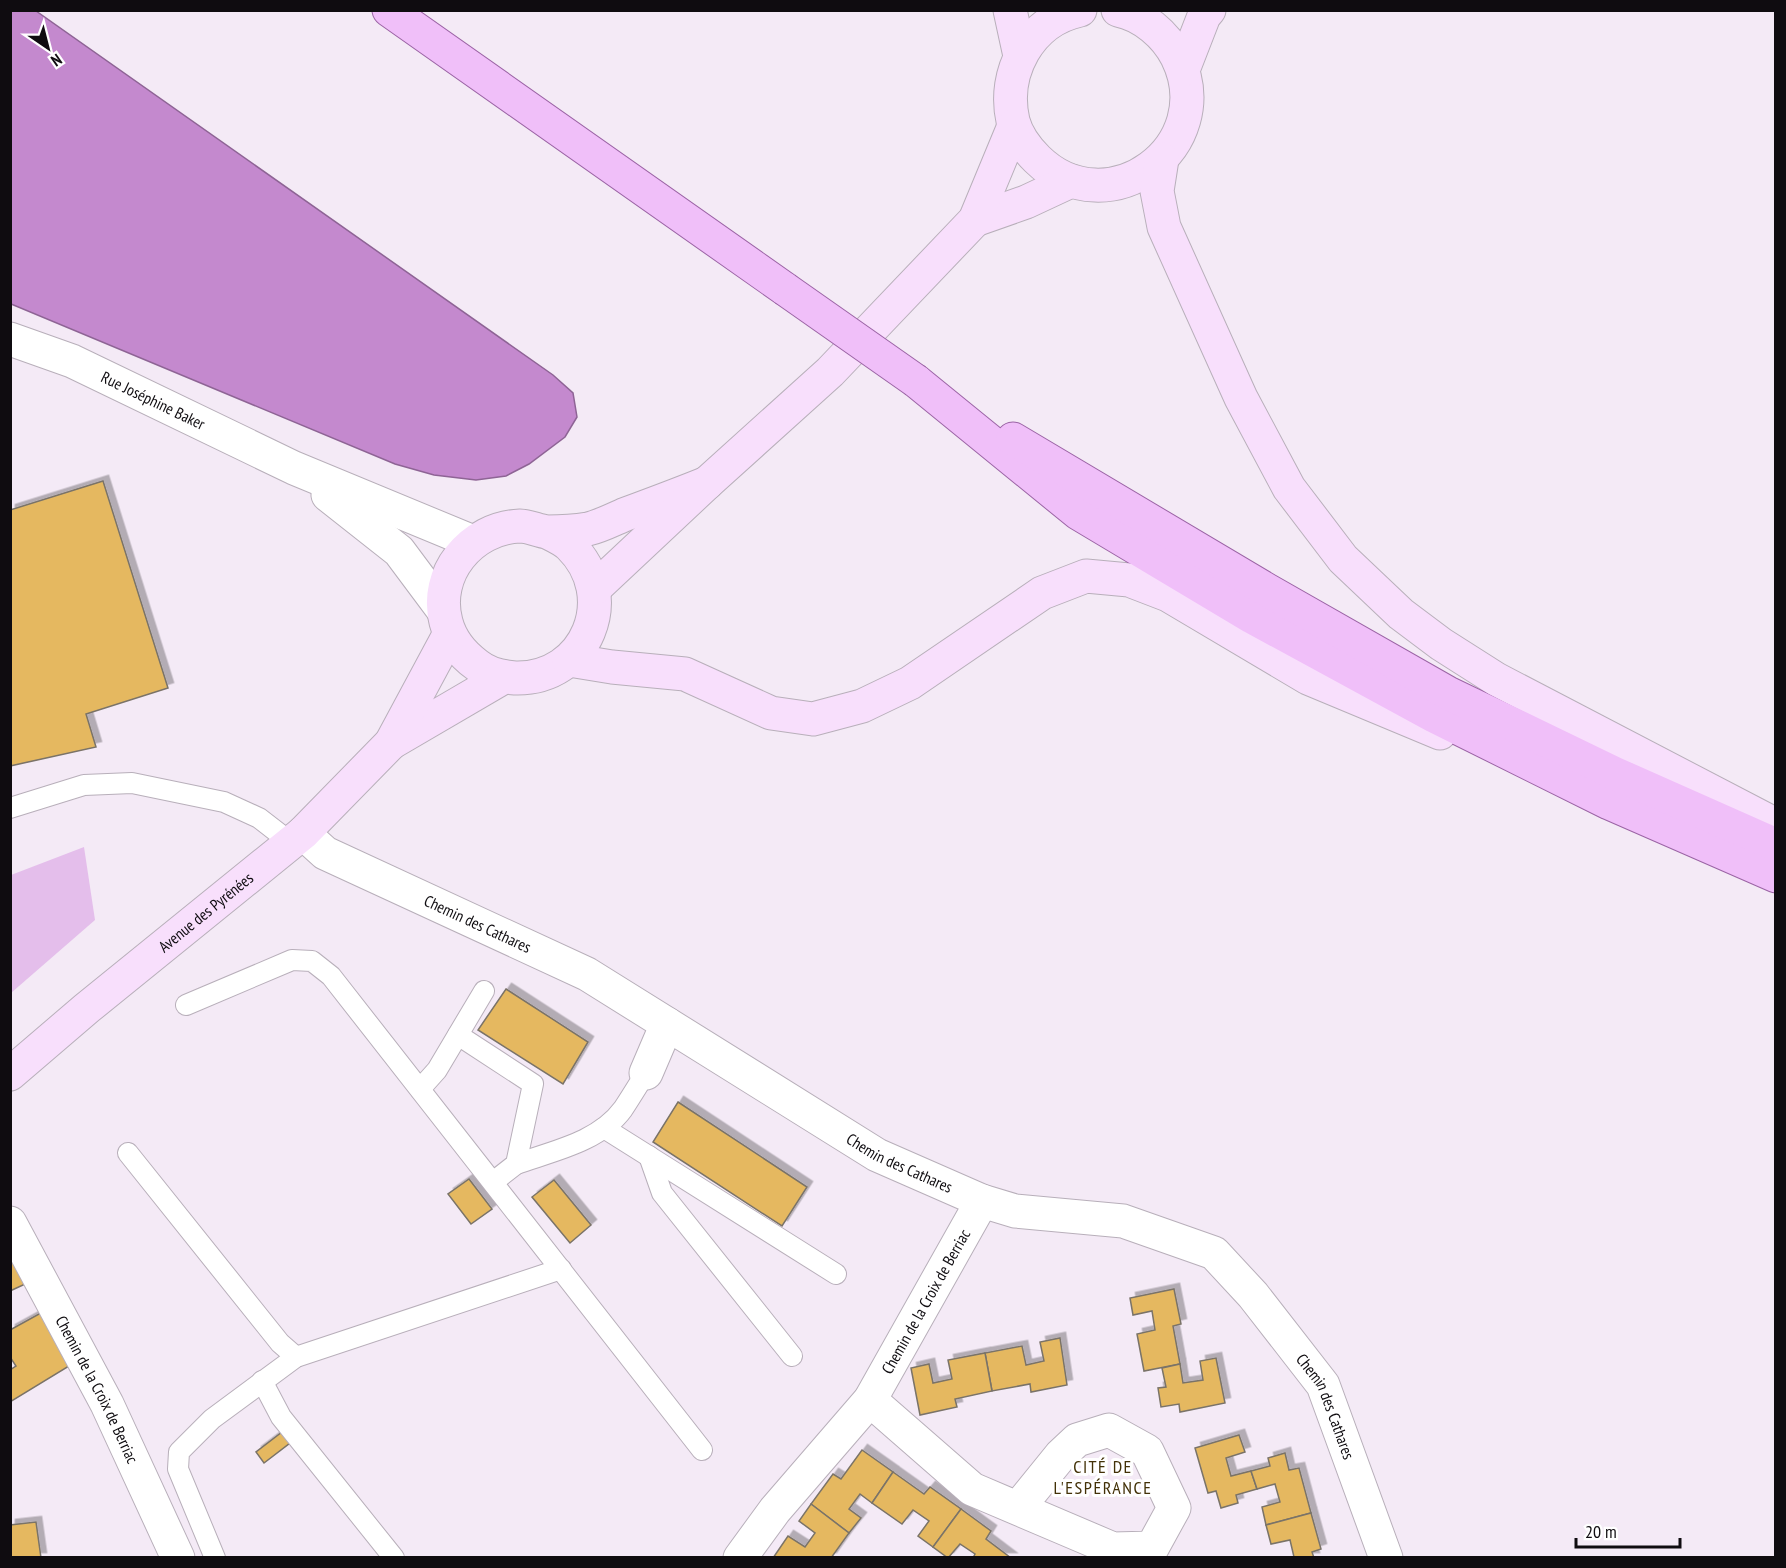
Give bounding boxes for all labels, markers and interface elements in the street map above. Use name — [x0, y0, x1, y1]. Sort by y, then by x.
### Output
north arrow — [18, 18, 78, 78]
text: N — [47, 50, 66, 71]
street label: Rue Joséphine Baker — [98, 367, 209, 434]
street label: Avenue des Pyrénées — [154, 868, 257, 956]
street label: Chemin des Cathares — [421, 890, 534, 957]
street label: Chemin des Cathares — [843, 1129, 956, 1197]
street label: Chemin de la Croix de Berriac — [877, 1225, 974, 1377]
street label: Chemin de la Croix de Berriac — [52, 1312, 143, 1467]
street label: Chemin des Cathares — [1292, 1349, 1359, 1462]
district label: CITÉ DE L'ESPÉRANCE — [1053, 1455, 1153, 1499]
scale bar — [1576, 1511, 1680, 1549]
text: 20 m — [1585, 1520, 1617, 1543]

